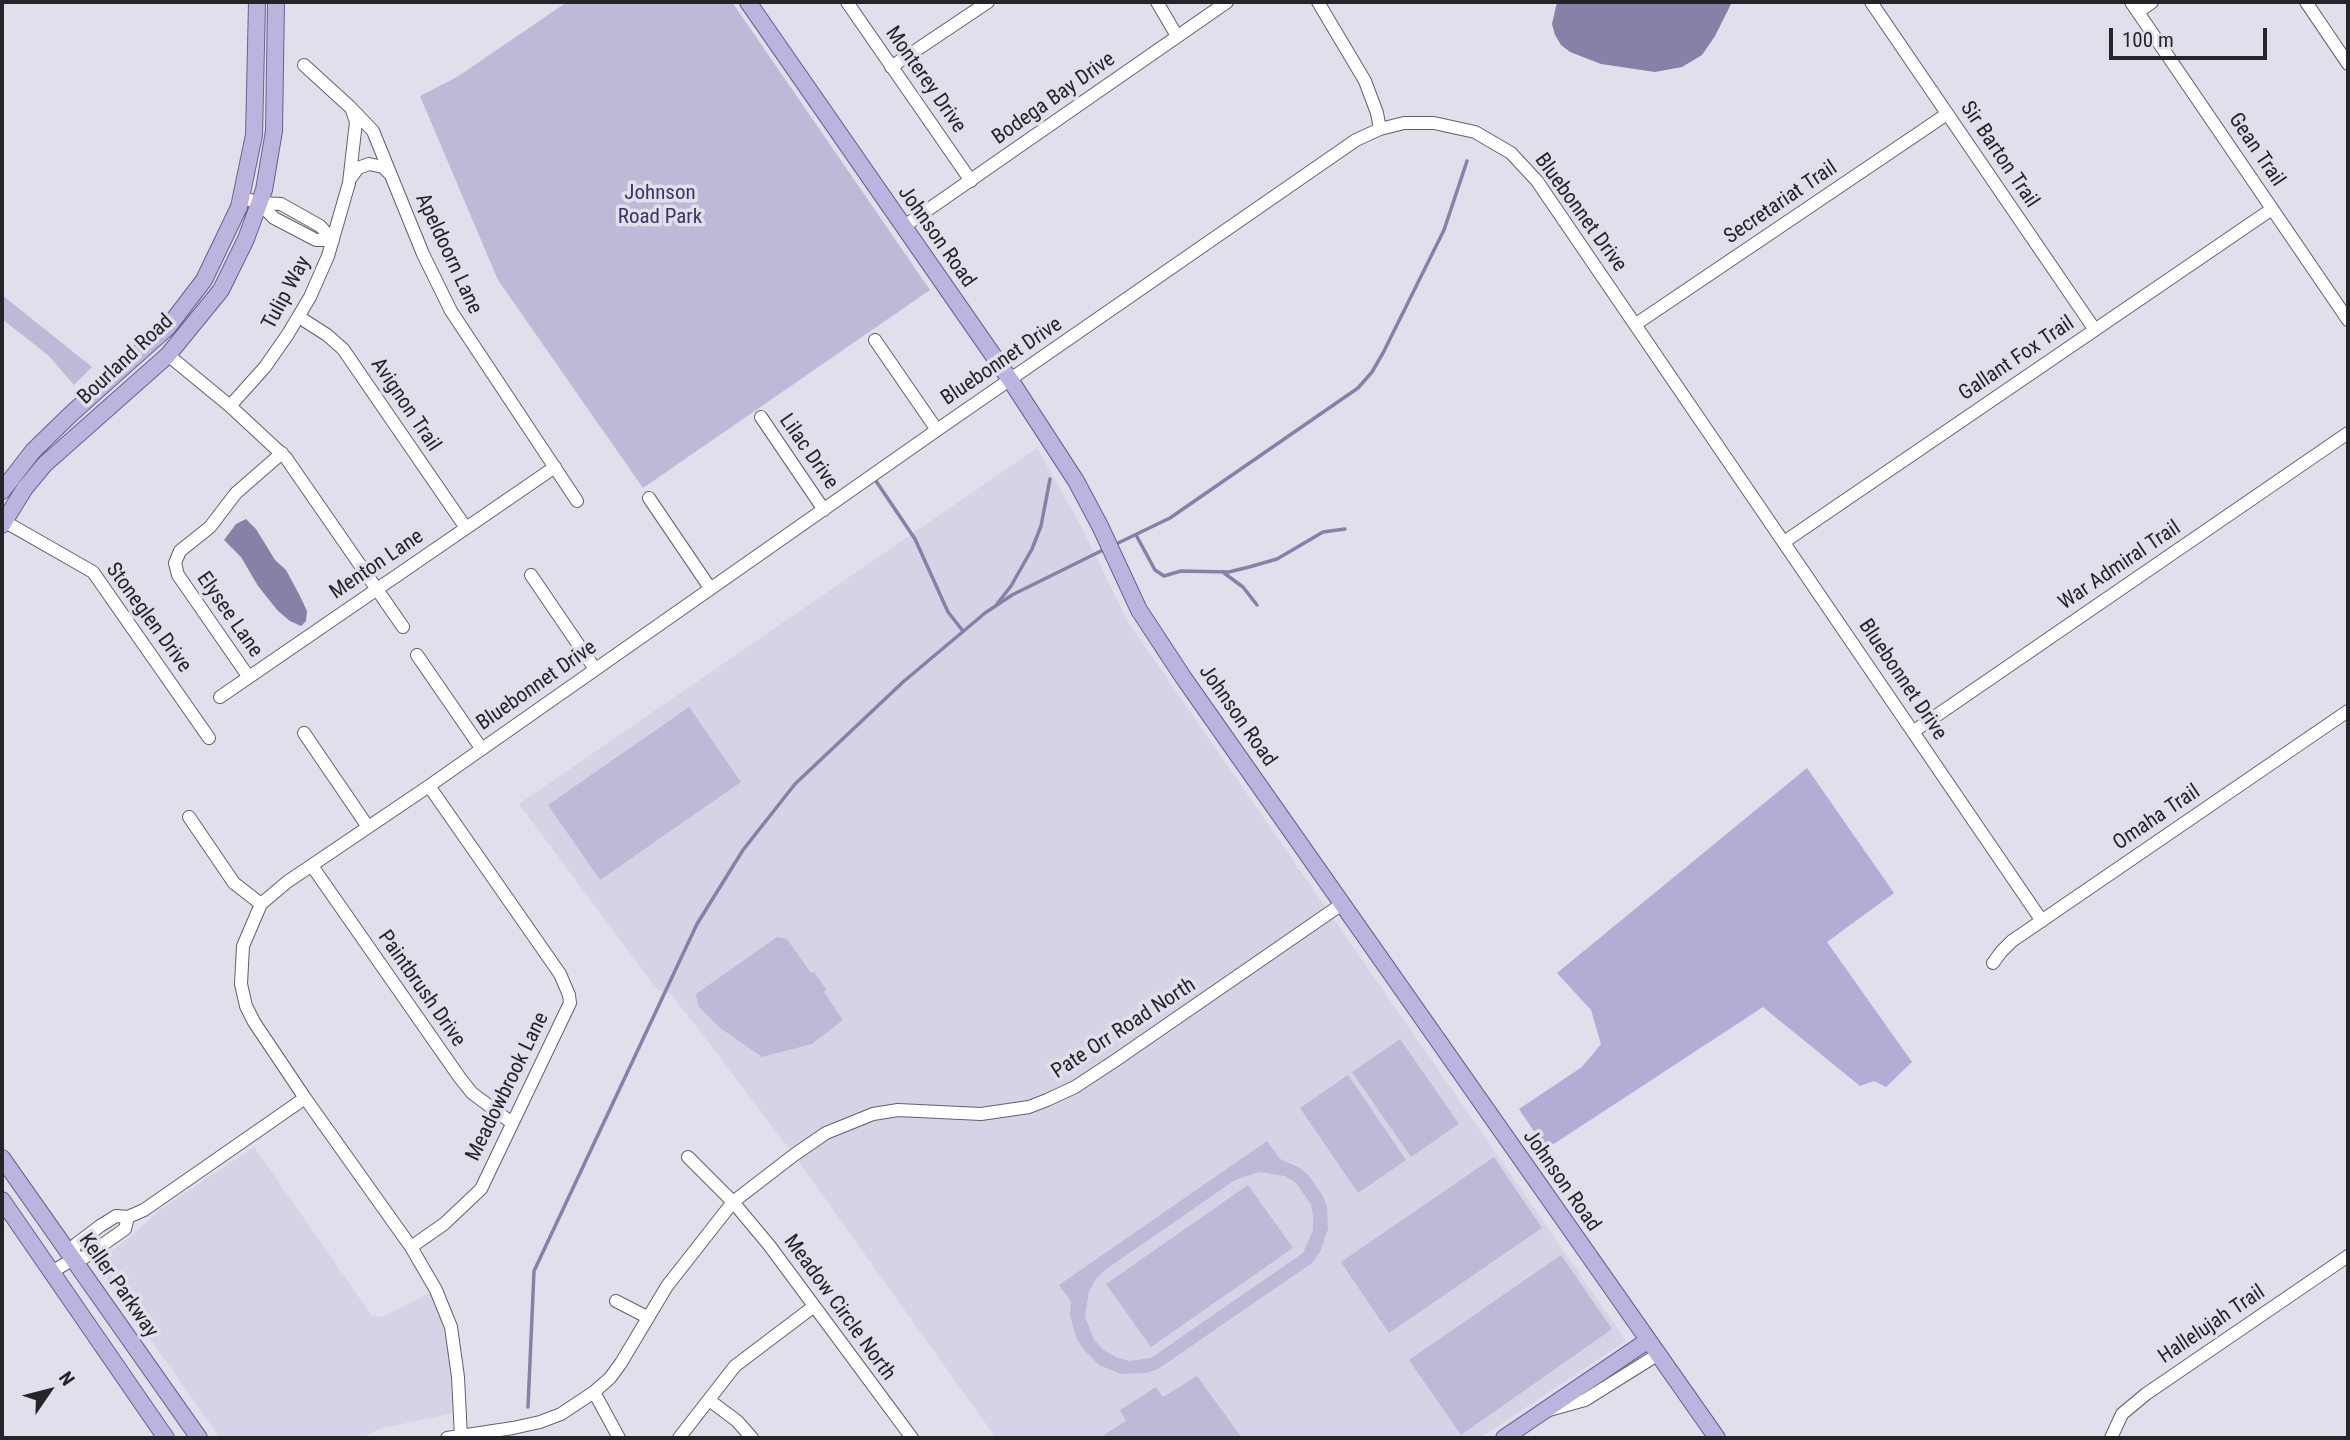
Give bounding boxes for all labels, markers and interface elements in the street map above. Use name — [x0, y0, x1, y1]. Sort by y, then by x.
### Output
scale bar — [2112, 14, 2270, 58]
street label: Monterey Drive — [879, 22, 971, 138]
text: 100 m — [2122, 28, 2174, 52]
street label: Bodega Bay Drive — [988, 47, 1120, 151]
street label: Sir Barton Trail — [1954, 97, 2044, 213]
street label: Gean Trail — [2222, 108, 2290, 192]
street label: Bluebonnet Drive — [1529, 149, 1631, 277]
street label: Secretariat Trail — [1720, 156, 1842, 250]
park label: Johnson Road Park — [618, 181, 702, 231]
street label: Johnson Road — [892, 181, 980, 293]
street label: Apeldoorn Lane — [409, 190, 487, 318]
street label: Tulip Way — [257, 252, 317, 334]
street label: Bourland Road — [73, 310, 179, 410]
street label: Gallant Fox Trail — [1955, 311, 2079, 407]
street label: Bluebonnet Drive — [937, 312, 1067, 412]
street label: Avignon Trail — [365, 353, 445, 457]
street label: Lilac Drive — [773, 410, 843, 494]
street label: War Admiral Trail — [2054, 516, 2186, 616]
street label: Menton Lane — [325, 525, 429, 605]
street label: Stoneglen Drive — [100, 558, 196, 678]
street label: Elysee Lane — [191, 568, 267, 662]
street label: Bluebonnet Drive — [1852, 615, 1952, 745]
street label: Bluebonnet Drive — [472, 635, 602, 737]
street label: Johnson Road — [1193, 660, 1281, 772]
street label: Omaha Trail — [2109, 780, 2205, 856]
street label: Paintbrush Drive — [372, 926, 470, 1052]
street label: Pate Orr Road North — [1047, 973, 1201, 1085]
street label: Meadowbrook Lane — [461, 1009, 555, 1165]
street label: Johnson Road — [1517, 1125, 1605, 1237]
street label: Keller Parkway — [73, 1229, 163, 1343]
street label: Meadow Circle North — [778, 1230, 900, 1386]
street label: Hallelujah Trail — [2154, 1280, 2270, 1370]
north arrow — [14, 1356, 84, 1426]
text: N — [54, 1367, 79, 1390]

